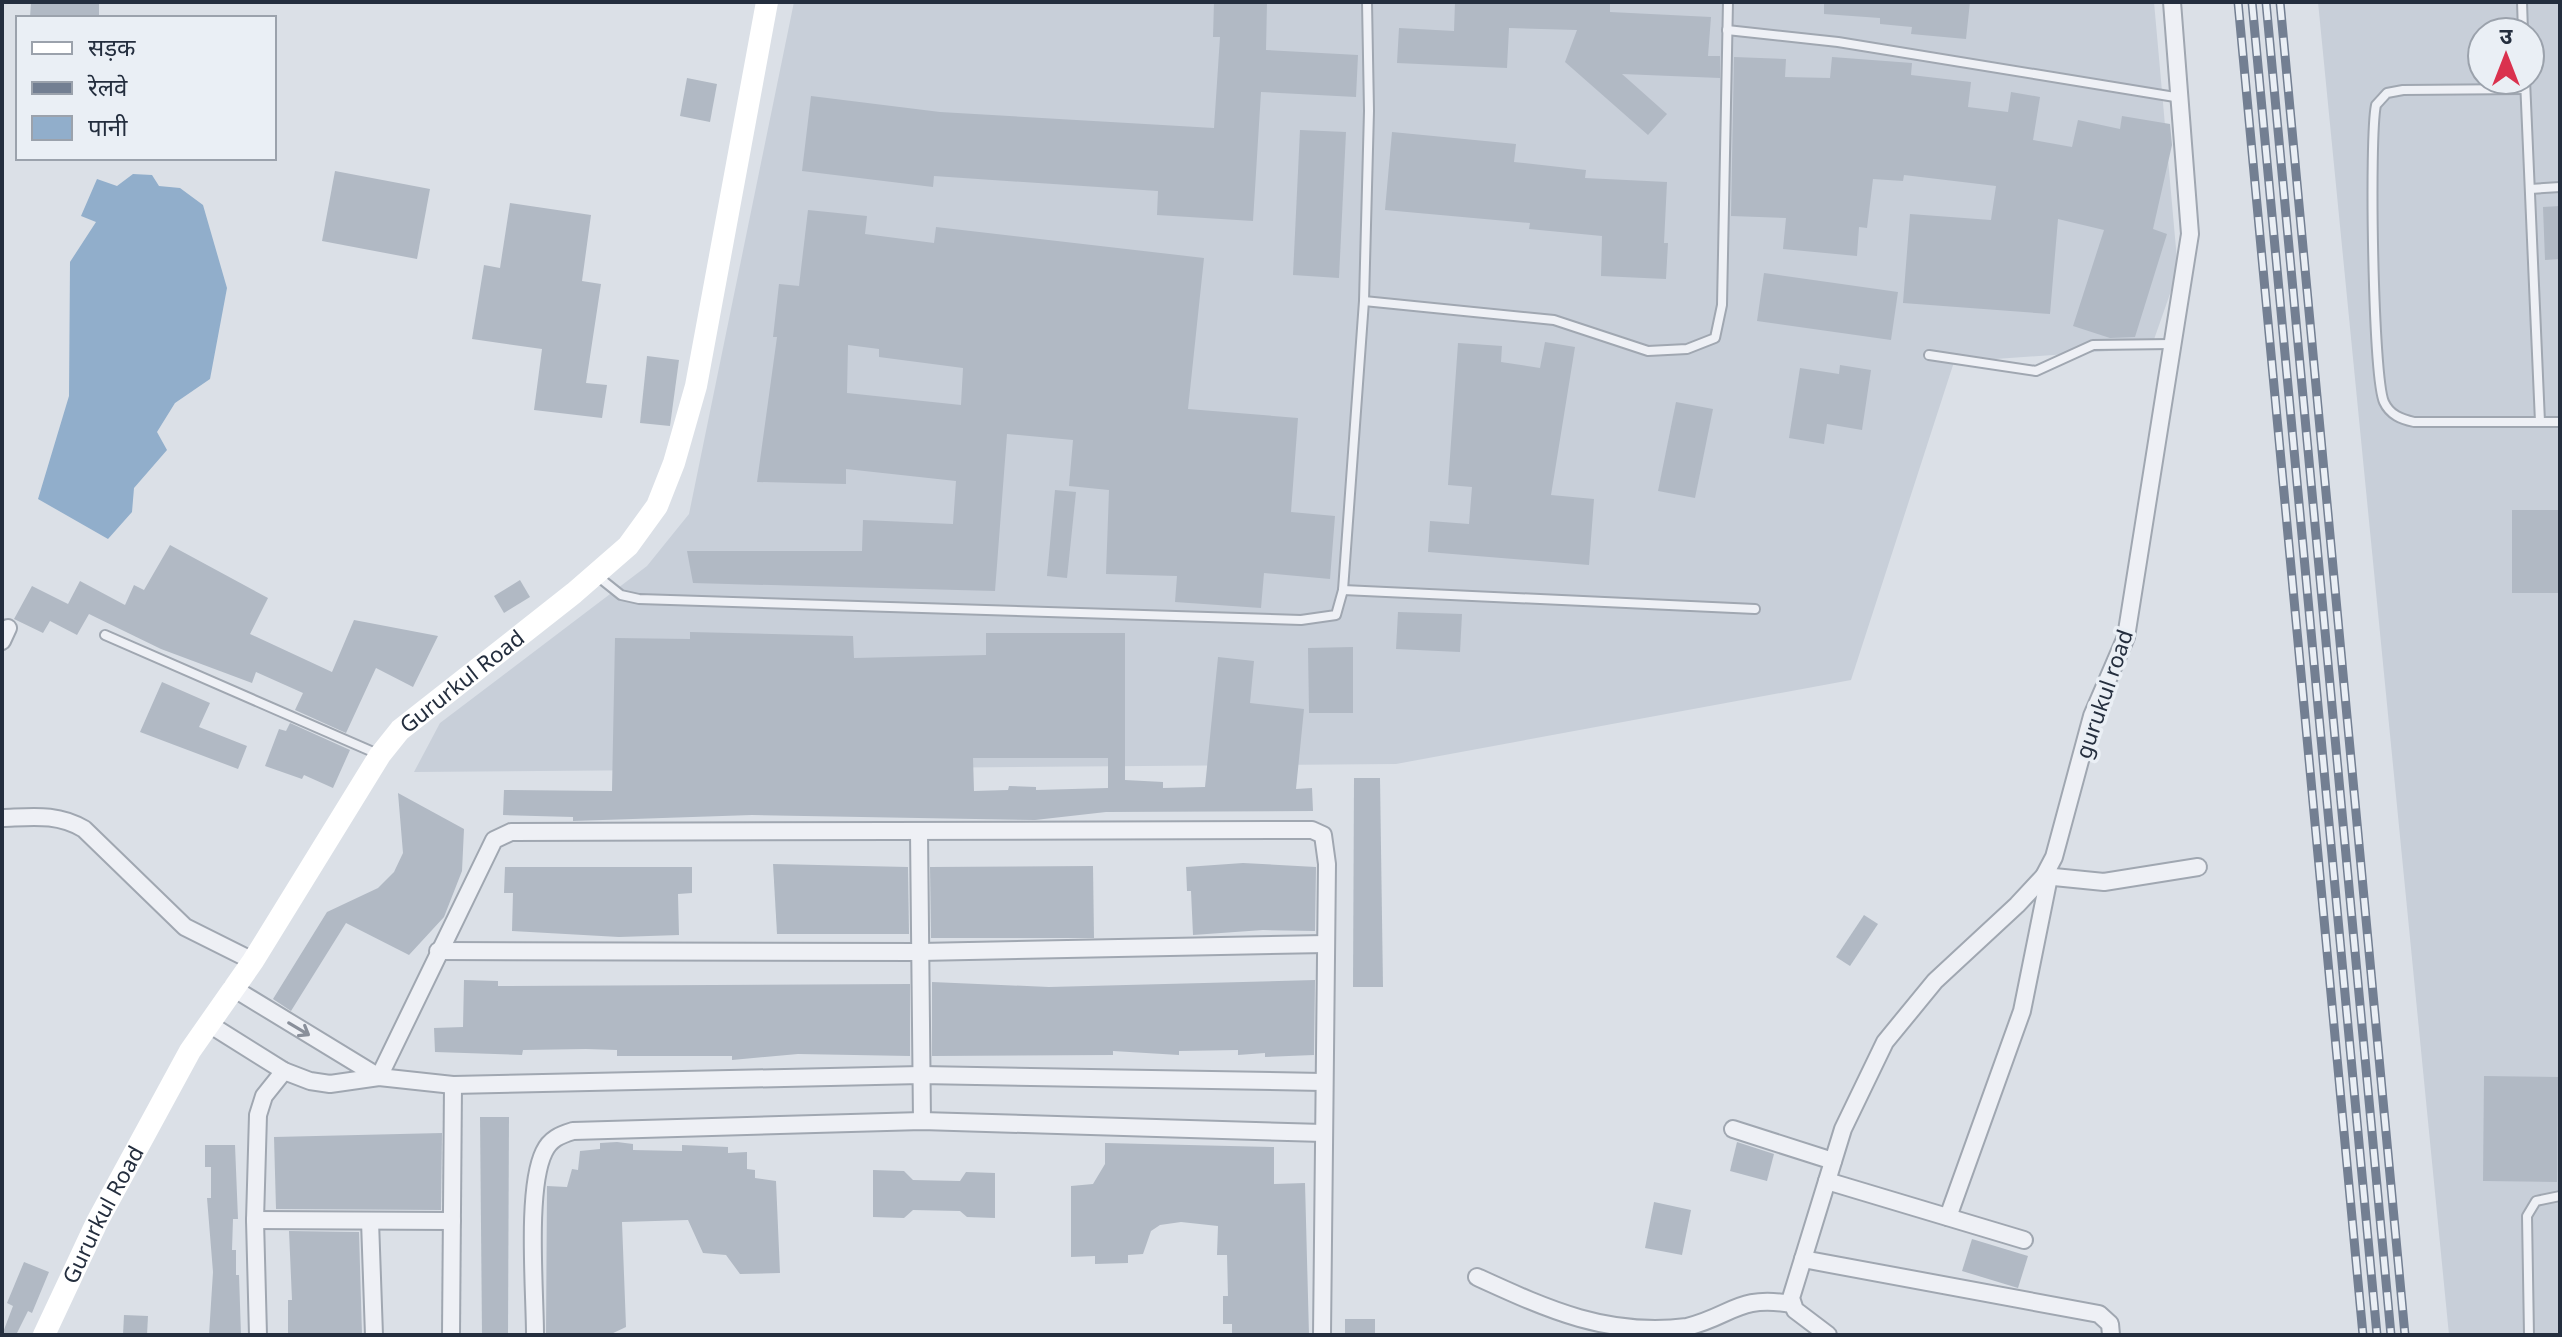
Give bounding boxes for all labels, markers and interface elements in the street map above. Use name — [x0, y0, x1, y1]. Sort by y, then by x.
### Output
legend — [16, 16, 276, 160]
north arrow — [2466, 16, 2546, 96]
text: उ — [2500, 20, 2514, 50]
text: सड़क — [88, 30, 136, 63]
text: रेलवे — [87, 70, 128, 103]
text: पानी — [88, 110, 128, 143]
street label: Gururkul Road — [393, 622, 530, 739]
street label: gurukul road — [2067, 625, 2139, 762]
one-way arrow — [287, 1022, 310, 1038]
street label: Gururkul Road — [54, 1140, 150, 1288]

